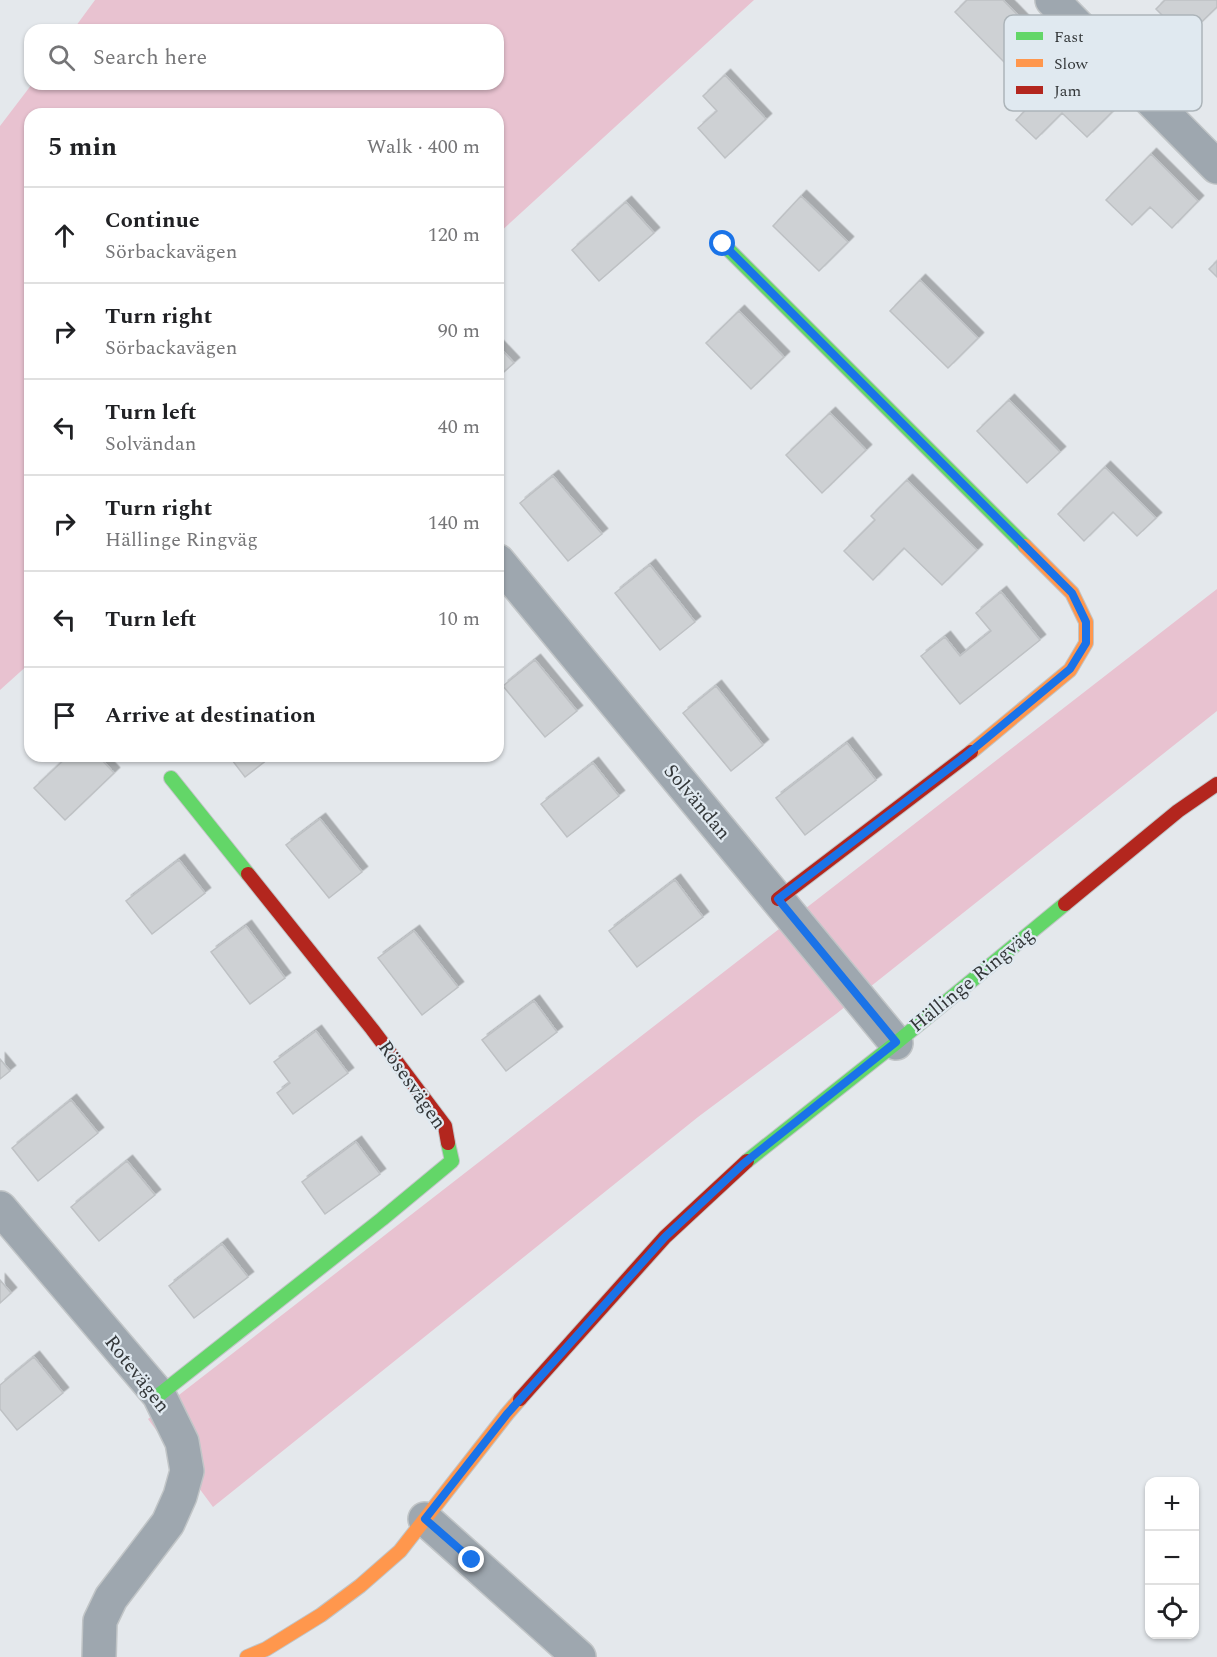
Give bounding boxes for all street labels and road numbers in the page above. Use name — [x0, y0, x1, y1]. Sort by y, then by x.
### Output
street label: Solvändan — [656, 757, 738, 847]
street label: Hällinge Ringväg — [903, 920, 1041, 1040]
street label: Rösesvägen — [370, 1034, 454, 1136]
street label: Rotevägen — [97, 1328, 177, 1420]

